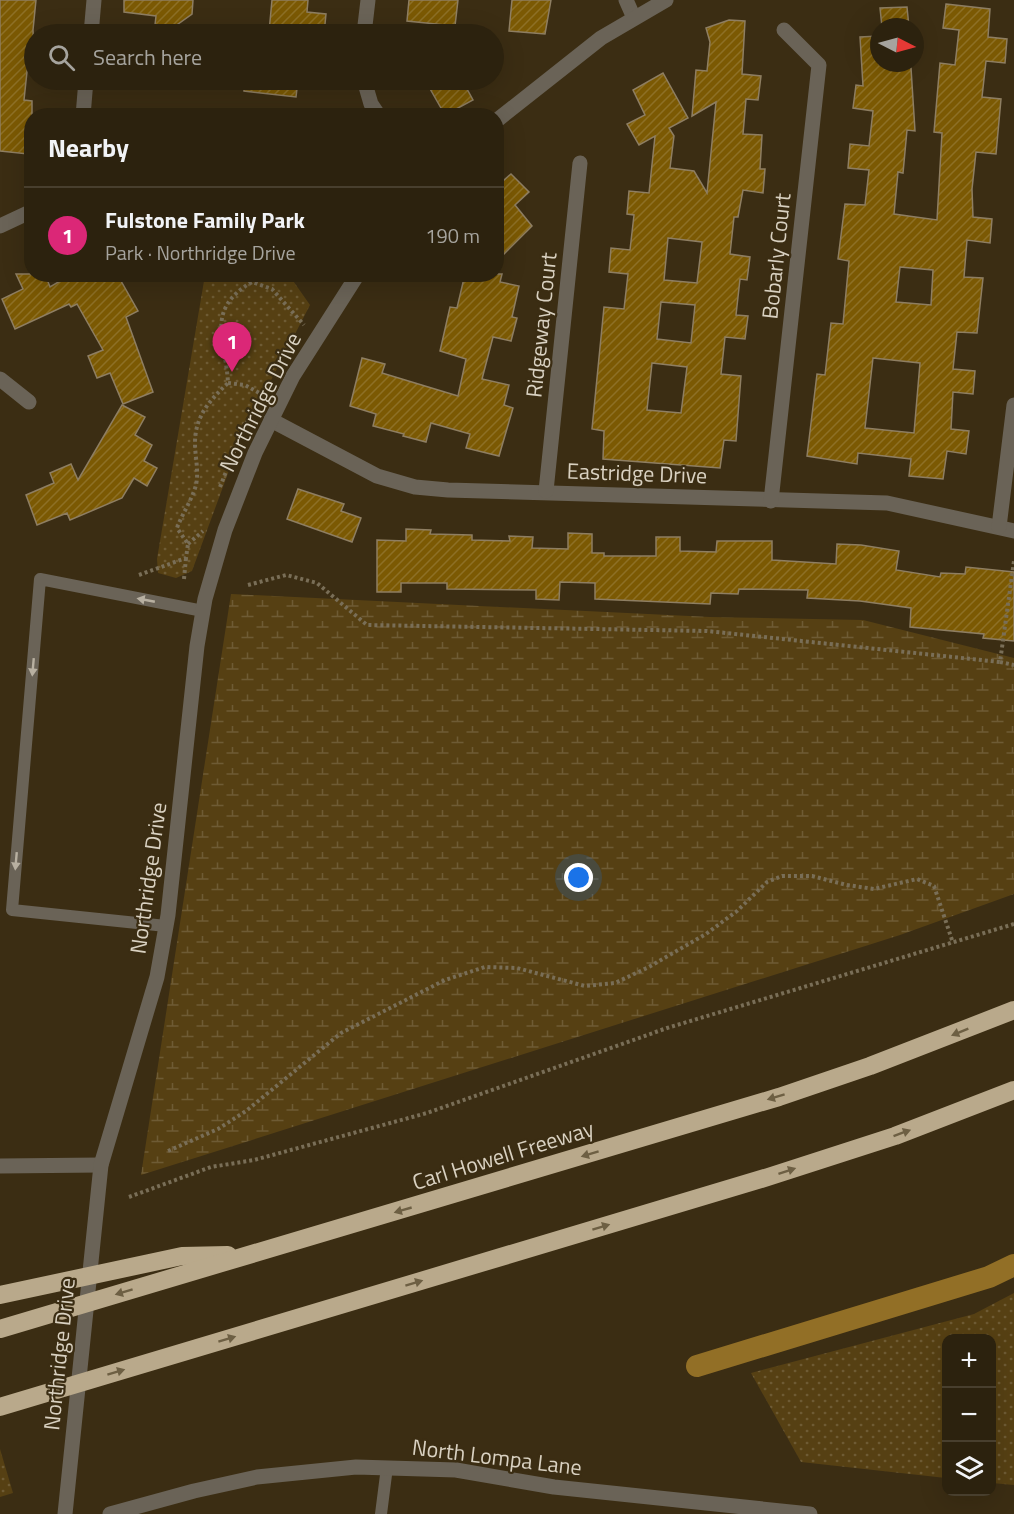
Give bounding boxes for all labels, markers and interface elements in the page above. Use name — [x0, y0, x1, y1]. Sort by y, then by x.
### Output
north arrow — [870, 18, 924, 72]
search box — [24, 24, 504, 90]
text: Search here — [93, 40, 202, 74]
icon: search — [45, 41, 78, 74]
text: Nearby — [48, 128, 129, 167]
street label: Bobarly Court — [752, 191, 800, 321]
text: Fulstone Family Park — [105, 203, 305, 237]
text: 1 — [62, 220, 73, 251]
text: 190 m — [425, 220, 480, 251]
text: Park · Northridge Drive — [105, 237, 295, 268]
street label: Ridgeway Court — [516, 250, 566, 399]
pin: 1 — [212, 322, 252, 372]
street label: Northridge Drive — [210, 326, 310, 478]
street label: Eastridge Drive — [566, 454, 708, 492]
one-way arrow — [136, 595, 155, 604]
one-way arrow — [28, 657, 38, 676]
street label: Northridge Drive — [121, 800, 175, 956]
one-way arrow — [11, 852, 21, 871]
your location — [564, 863, 593, 892]
one-way arrow — [951, 1028, 969, 1037]
one-way arrow — [767, 1093, 785, 1102]
street label: Carl Howell Freeway — [408, 1111, 598, 1199]
one-way arrow — [893, 1127, 911, 1137]
one-way arrow — [581, 1149, 599, 1159]
one-way arrow — [778, 1166, 796, 1175]
one-way arrow — [394, 1206, 412, 1215]
one-way arrow — [592, 1222, 610, 1231]
street label: Northridge Drive — [34, 1276, 84, 1432]
one-way arrow — [405, 1278, 423, 1287]
one-way arrow — [115, 1288, 133, 1297]
one-way arrow — [218, 1334, 236, 1343]
map controls — [942, 1334, 996, 1496]
button: + — [942, 1334, 996, 1388]
one-way arrow — [107, 1367, 125, 1376]
button: − — [942, 1388, 996, 1442]
street label: North Lompa Lane — [410, 1430, 584, 1484]
button: layers — [942, 1442, 996, 1496]

